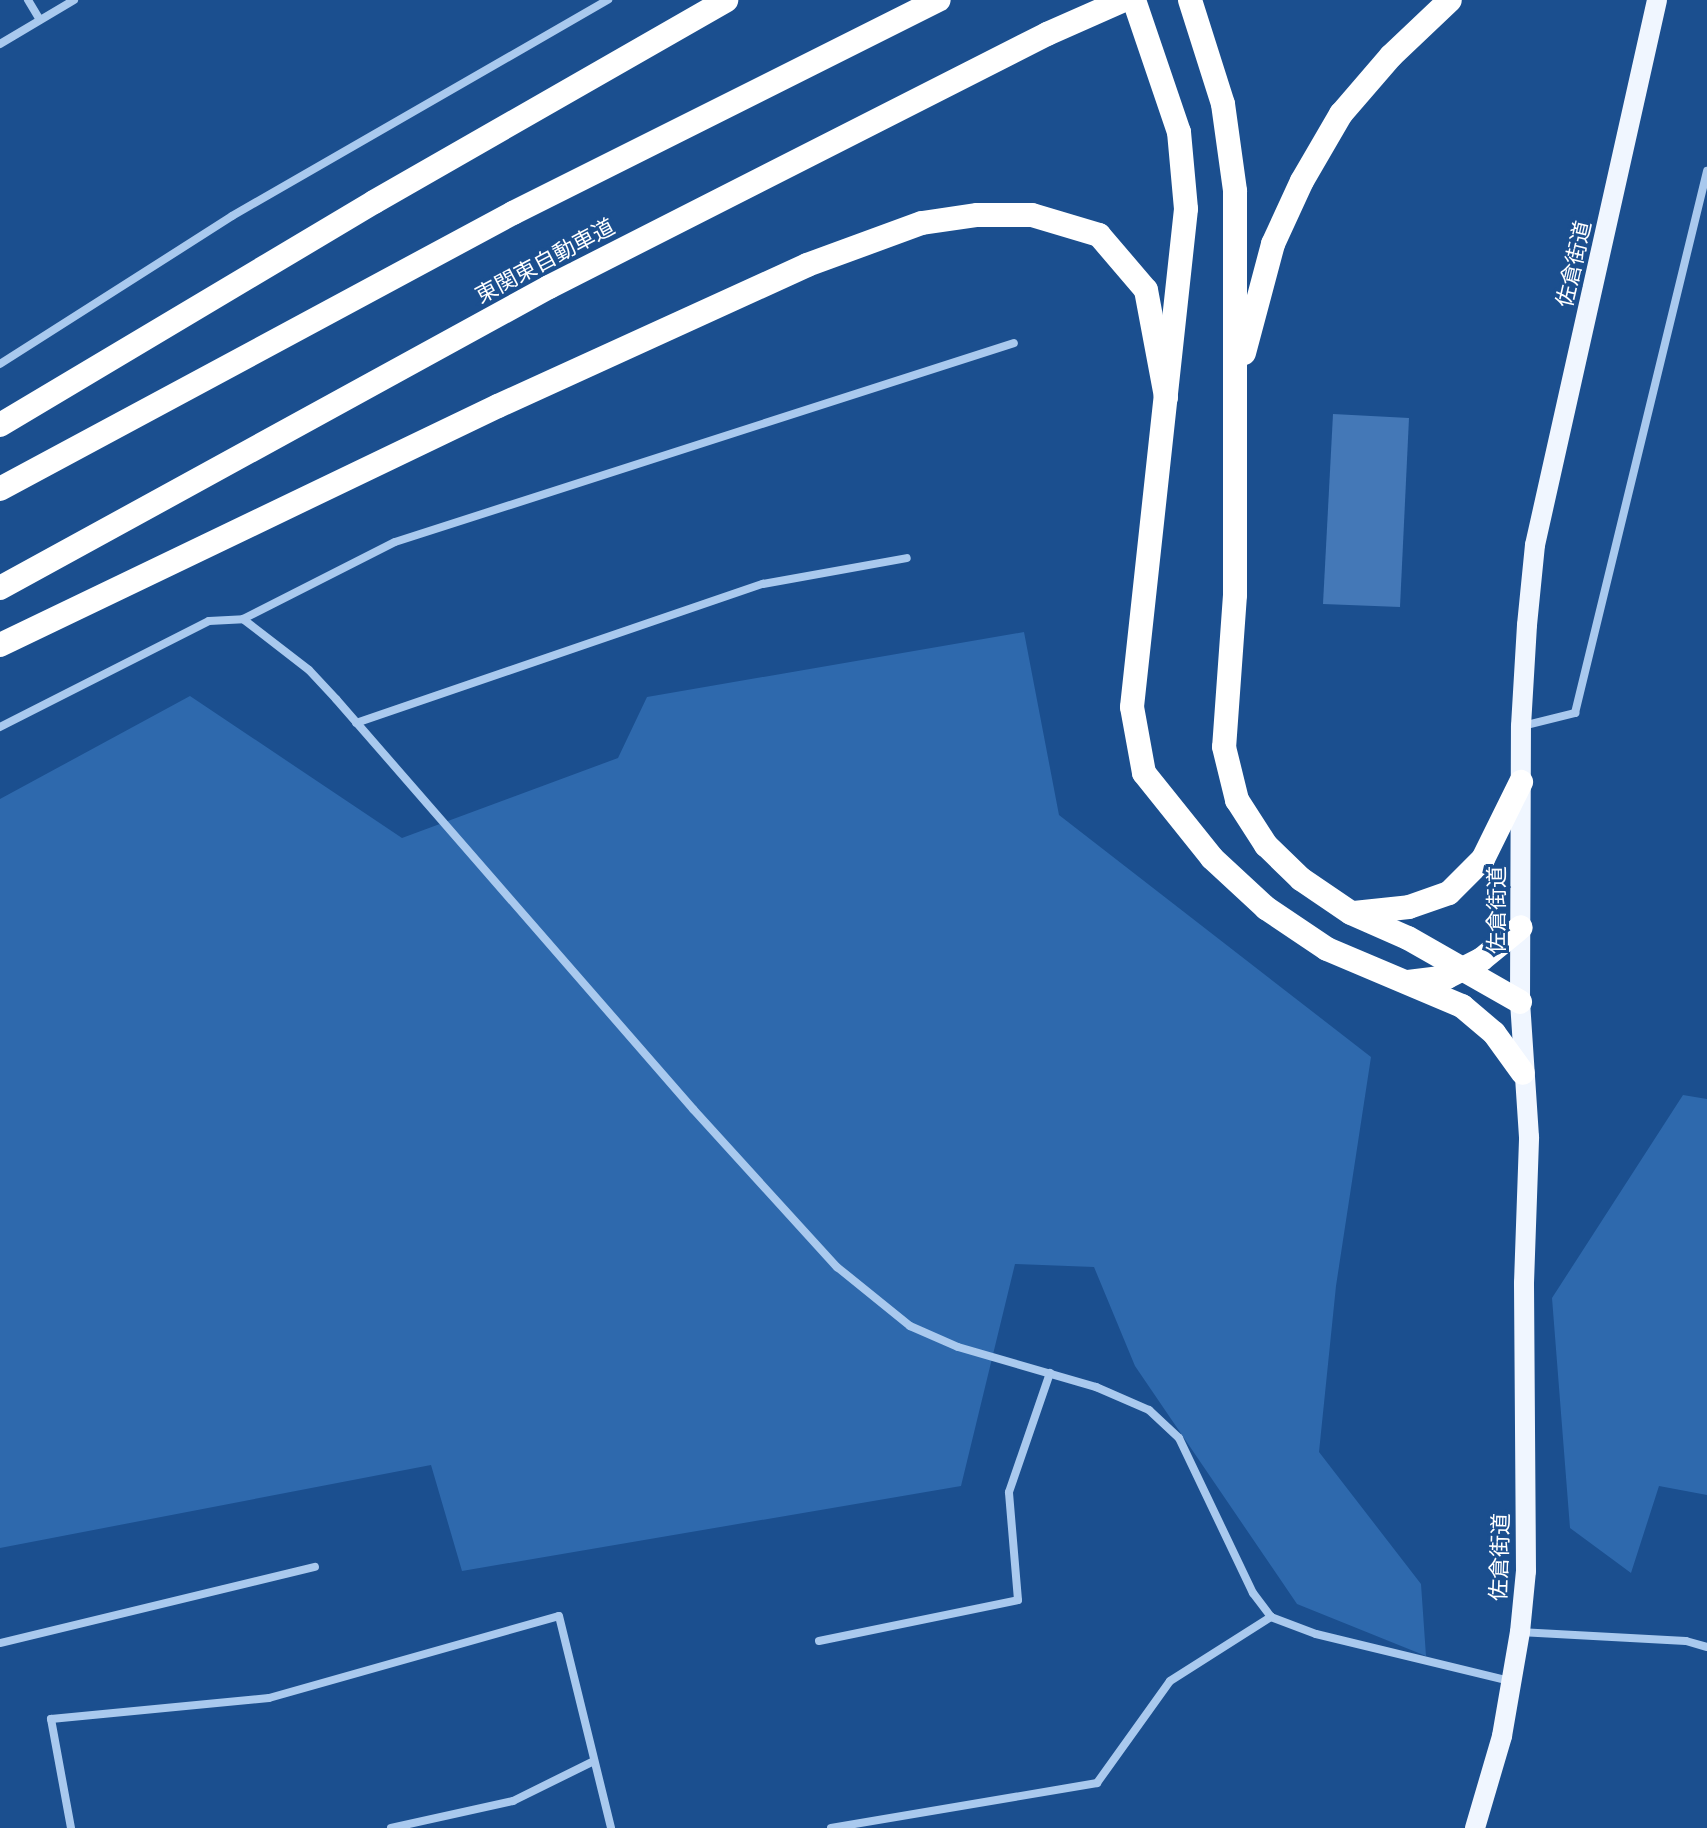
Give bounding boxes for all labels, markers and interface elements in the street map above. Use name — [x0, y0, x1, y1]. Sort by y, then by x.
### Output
street label: 東関東自動車道 — [471, 213, 619, 309]
street label: 佐倉街道 — [1551, 218, 1597, 310]
street label: 佐倉街道 — [1484, 866, 1510, 954]
street label: 佐倉街道 — [1485, 1513, 1515, 1601]

